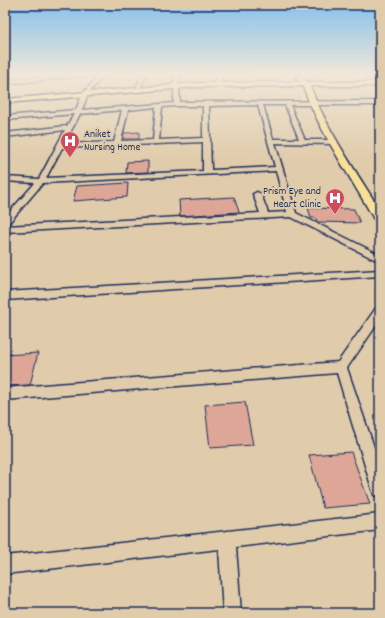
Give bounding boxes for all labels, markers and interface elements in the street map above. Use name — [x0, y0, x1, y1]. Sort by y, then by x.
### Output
place label: Aniket Nursing Home — [84, 127, 140, 156]
hospital icon: Aniket Nursing Home — [59, 130, 81, 158]
place label: Prism Eye and Heart Clinic — [263, 184, 321, 213]
hospital icon: Prism Eye and Heart Clinic — [324, 187, 346, 215]

